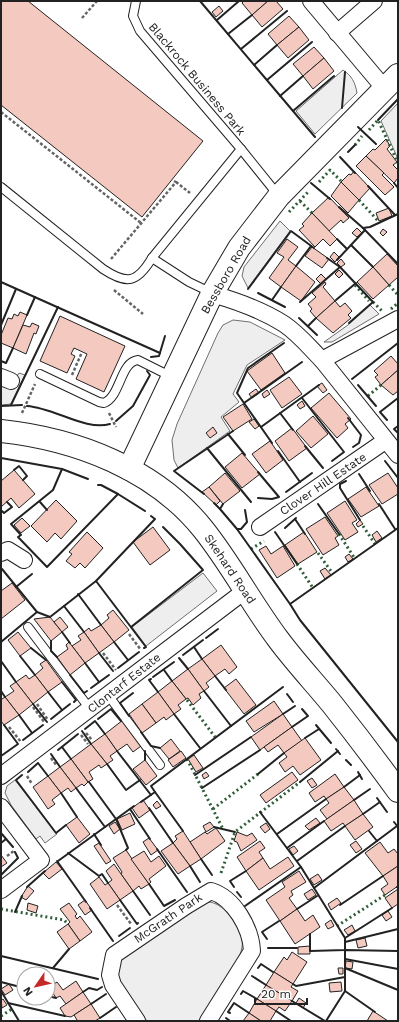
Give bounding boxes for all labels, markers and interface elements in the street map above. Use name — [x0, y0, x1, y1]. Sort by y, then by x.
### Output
street label: Blackrock Business Park — [146, 20, 248, 138]
street label: Bessboro Road — [198, 234, 254, 316]
street label: Clover Hill Estate — [277, 450, 369, 518]
street label: Skehard Road — [202, 531, 258, 607]
street label: Clontarf Estate — [85, 650, 163, 716]
street label: McGrath Park — [131, 890, 205, 946]
north arrow — [16, 966, 56, 1006]
scale bar — [255, 980, 307, 1006]
text: N — [20, 984, 36, 998]
text: 20 m — [261, 987, 291, 1001]

